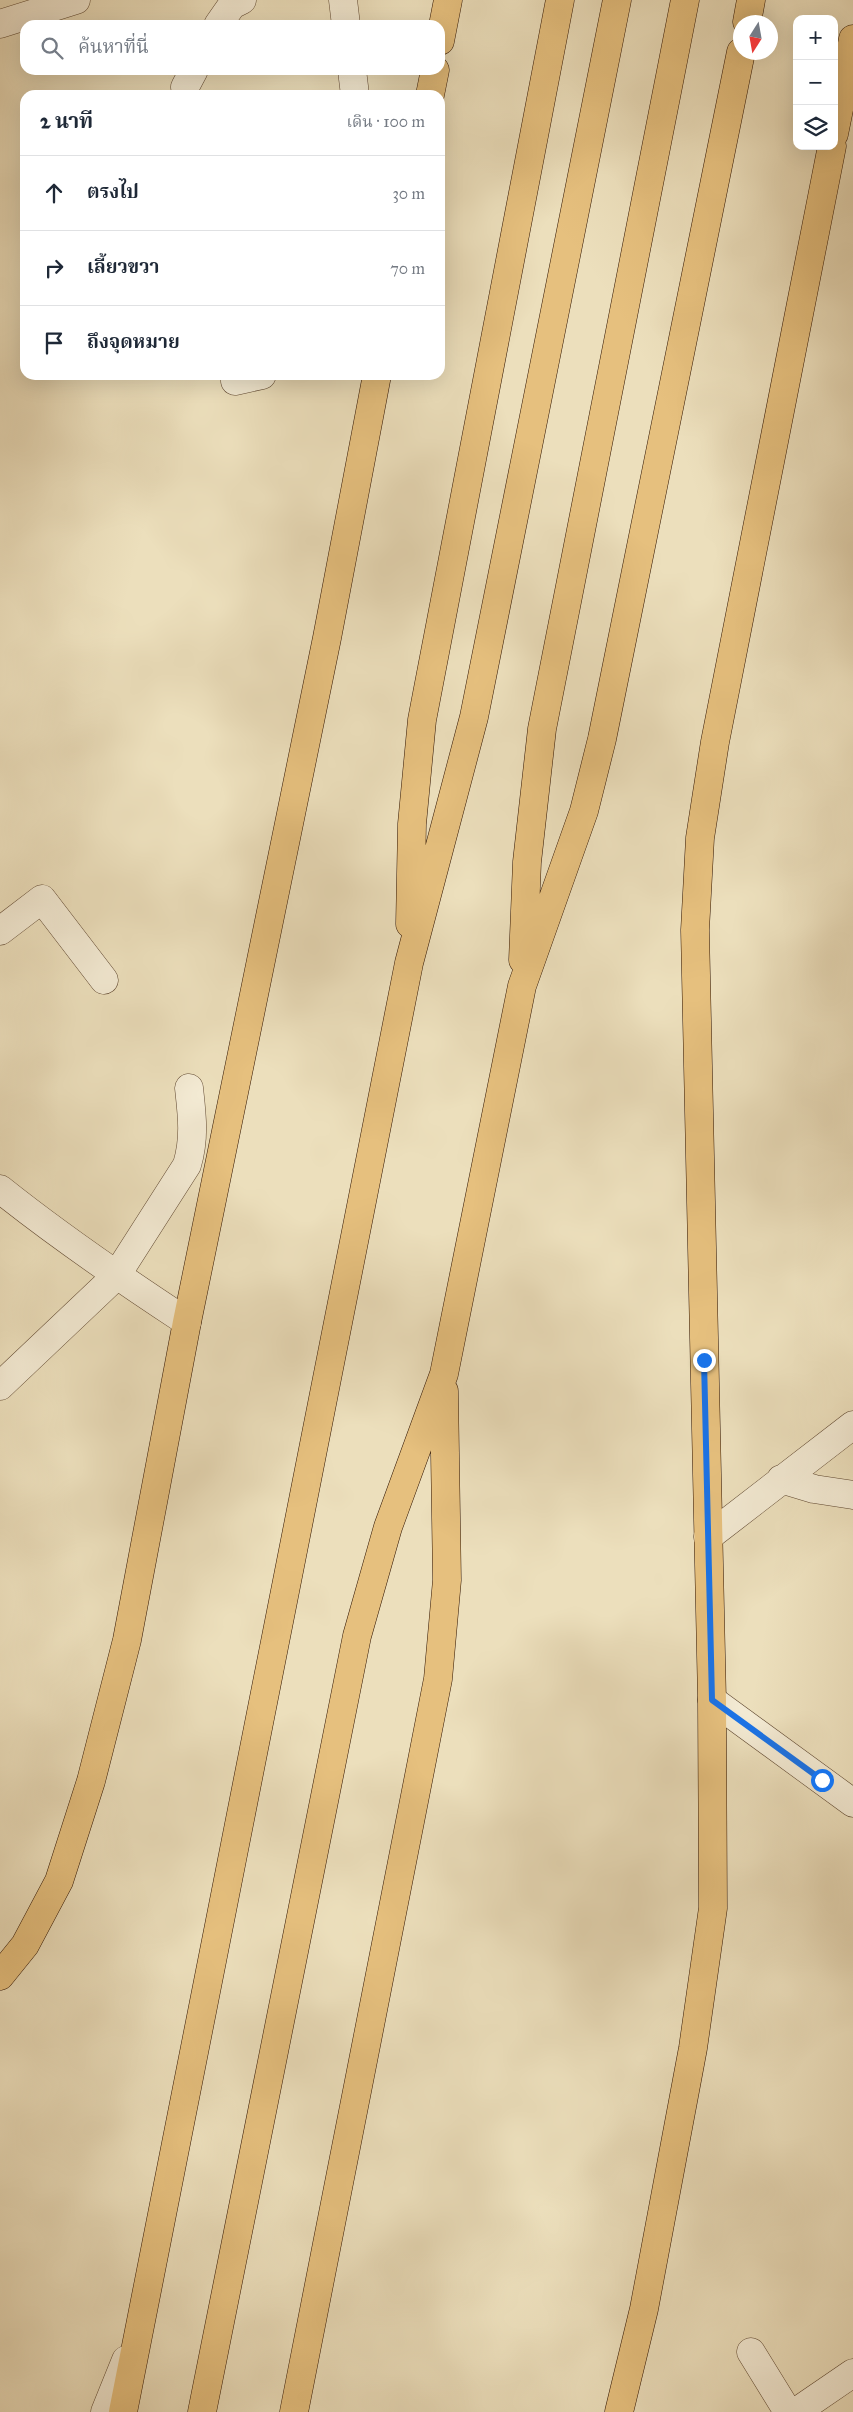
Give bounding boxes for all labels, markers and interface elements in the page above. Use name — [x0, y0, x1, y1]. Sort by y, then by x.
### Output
north arrow — [733, 15, 778, 60]
map controls — [793, 15, 838, 150]
button: + — [793, 15, 838, 60]
search box — [20, 20, 445, 75]
icon: search — [38, 34, 66, 62]
text: ค้นหาที่นี่ — [78, 35, 149, 58]
button: − — [793, 60, 838, 105]
button: layers — [793, 105, 838, 150]
text: 2 นาที — [40, 108, 93, 134]
text: เดิน · 100 m — [347, 112, 425, 131]
icon: ahead — [40, 179, 68, 207]
text: ตรงไป — [87, 180, 139, 203]
text: 30 m — [392, 184, 425, 203]
icon: right — [40, 254, 68, 282]
text: เลี้ยวขวา — [87, 255, 159, 278]
text: 70 m — [390, 259, 425, 278]
icon: arrive — [40, 329, 68, 357]
text: ถึงจุดหมาย — [87, 330, 180, 353]
route end — [693, 1349, 716, 1372]
route start — [811, 1769, 834, 1792]

